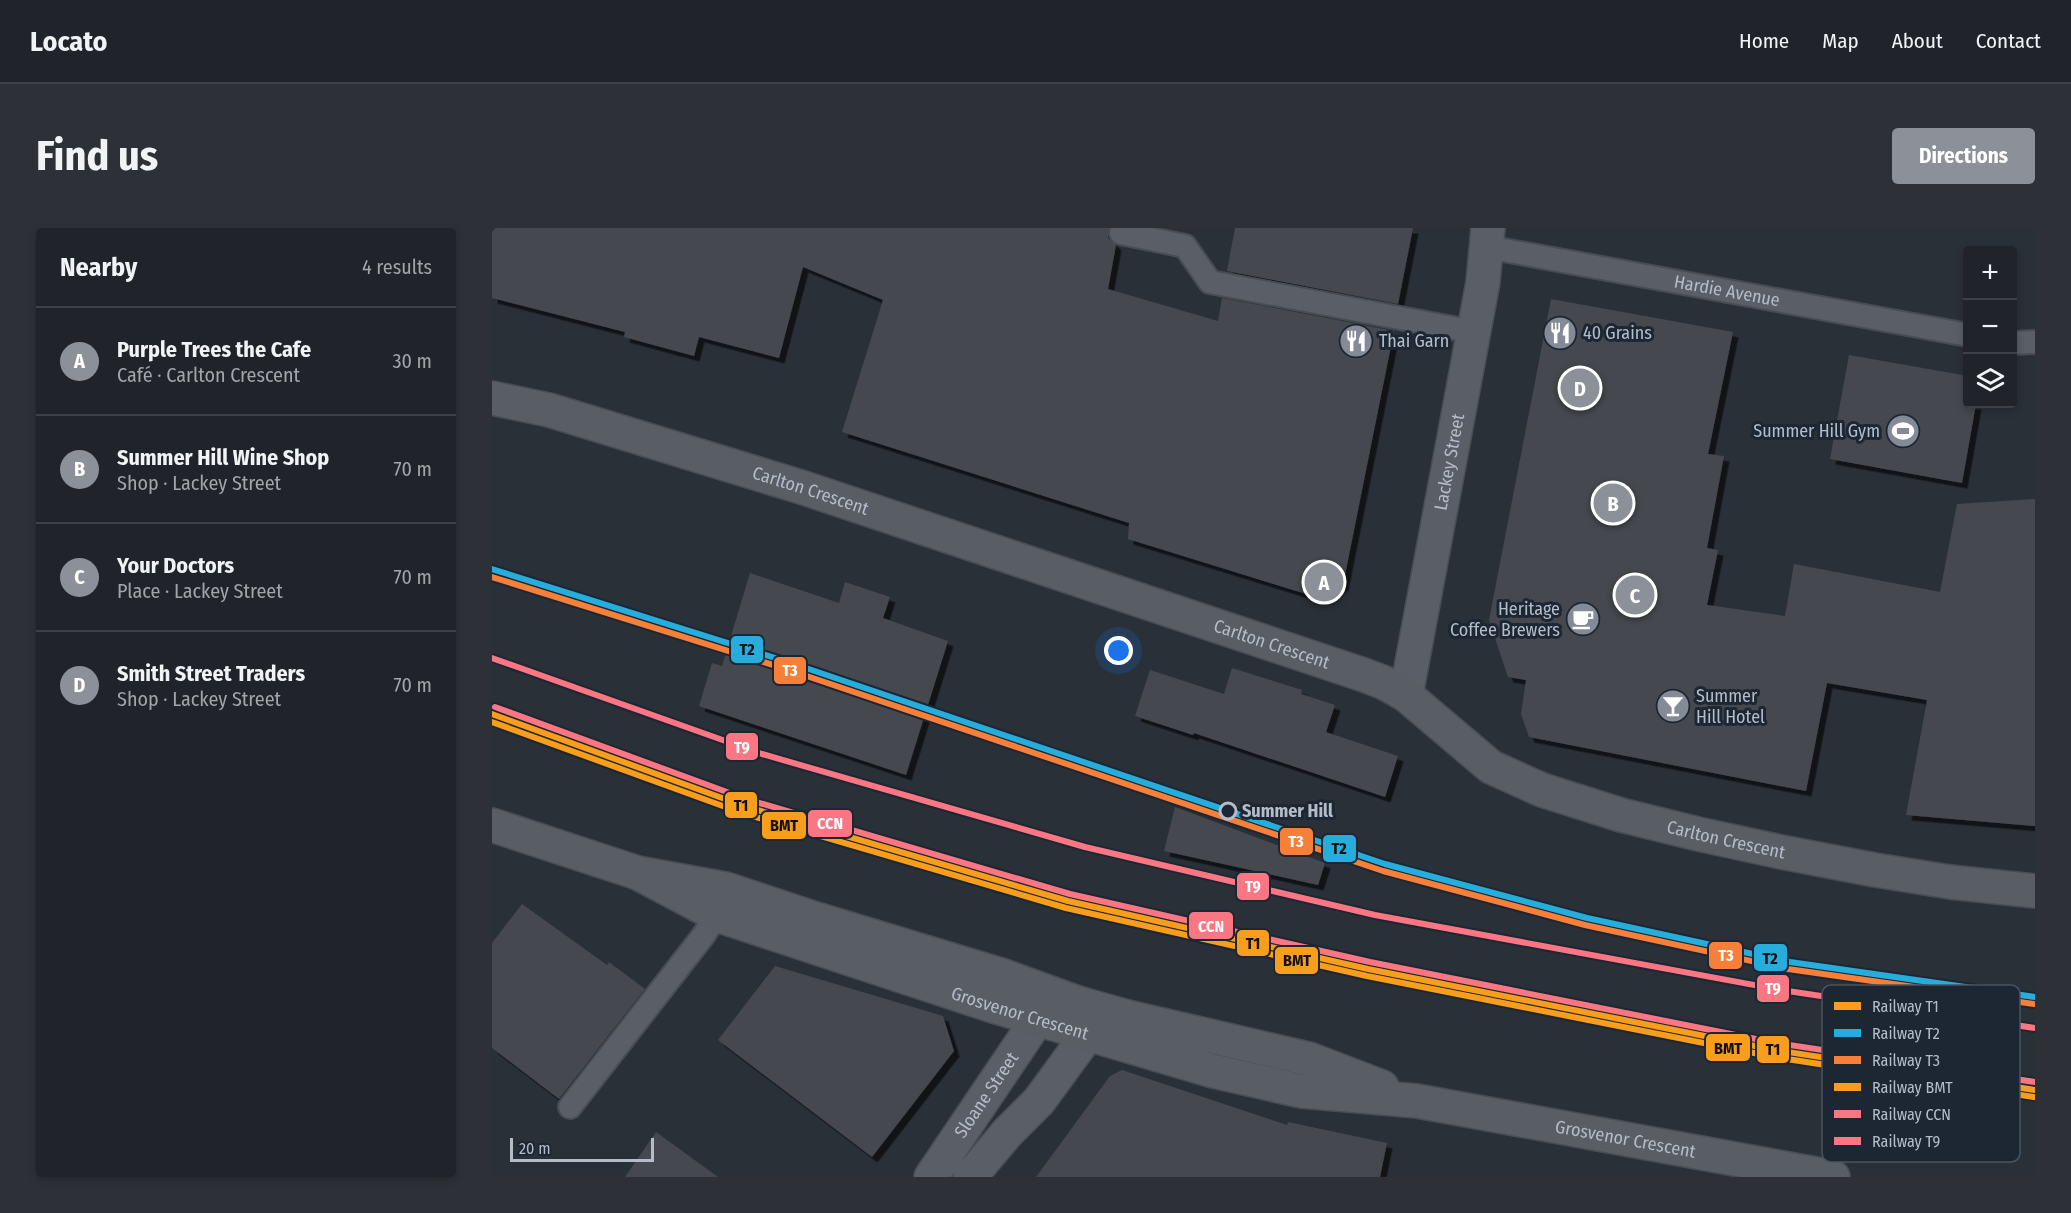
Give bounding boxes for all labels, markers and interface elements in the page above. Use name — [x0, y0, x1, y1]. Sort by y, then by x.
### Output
text: Locato — [30, 25, 108, 58]
text: Home — [1739, 28, 1789, 54]
text: Map — [1822, 28, 1859, 54]
text: About — [1892, 28, 1943, 54]
text: Contact — [1976, 28, 2041, 54]
button: Directions — [1892, 128, 2035, 184]
text: Find us — [36, 131, 158, 181]
map controls — [1963, 246, 2017, 408]
button: + — [1963, 246, 2017, 300]
text: Nearby — [60, 252, 137, 283]
text: 4 results — [362, 255, 432, 279]
street label: Hardie Avenue — [1672, 270, 1782, 311]
button: − — [1963, 300, 2017, 354]
restaurant icon: 40 Grains — [1542, 315, 1578, 351]
place label: 40 Grains — [1583, 322, 1652, 344]
restaurant icon: Thai Garn — [1338, 323, 1374, 359]
place label: Thai Garn — [1379, 330, 1449, 352]
text: Purple Trees the Cafe — [117, 336, 311, 363]
text: A — [74, 349, 85, 373]
text: 30 m — [392, 349, 432, 373]
button: layers — [1963, 354, 2017, 408]
text: Café · Carlton Crescent — [117, 363, 300, 387]
pin: D — [1560, 366, 1600, 410]
street label: Lackey Street — [1430, 412, 1469, 512]
sports icon: Summer Hill Gym — [1885, 413, 1921, 449]
place label: Summer Hill Gym — [1753, 420, 1880, 442]
text: Summer Hill Wine Shop — [117, 444, 329, 471]
text: B — [74, 457, 85, 481]
text: 70 m — [394, 457, 432, 481]
street label: Carlton Crescent — [750, 462, 872, 520]
text: Shop · Lackey Street — [117, 471, 281, 495]
pin: B — [1594, 480, 1632, 526]
text: Your Doctors — [117, 552, 234, 579]
pin: A — [1304, 560, 1344, 604]
text: C — [74, 565, 85, 589]
text: 70 m — [394, 565, 432, 589]
pin: C — [1616, 572, 1654, 617]
text: Place · Lackey Street — [117, 579, 283, 603]
place label: Heritage Coffee Brewers — [1450, 598, 1560, 641]
cafe icon: Heritage Coffee Brewers — [1565, 601, 1601, 637]
street label: Carlton Crescent — [1211, 615, 1332, 674]
line badge: T2 — [730, 635, 764, 664]
your location — [1104, 636, 1133, 665]
text: T2 — [739, 640, 755, 659]
line badge: T3 — [773, 656, 807, 685]
text: Smith Street Traders — [117, 660, 305, 687]
text: T3 — [782, 661, 798, 680]
text: D — [74, 673, 85, 697]
text: 70 m — [394, 673, 432, 697]
place label: Summer Hill Hotel — [1696, 685, 1765, 728]
text: Shop · Lackey Street — [117, 687, 281, 711]
bar icon: Summer Hill Hotel — [1655, 688, 1691, 724]
line badge: T9 — [725, 732, 759, 761]
text: T9 — [734, 738, 750, 757]
line badge: T1 — [724, 791, 758, 819]
text: T1 — [734, 796, 748, 815]
place label: Summer Hill — [1242, 800, 1333, 822]
marker: Summer Hill — [1219, 802, 1237, 820]
line badge: CCN — [807, 809, 853, 838]
line badge: BMT — [761, 811, 807, 840]
text: CCN — [817, 814, 843, 833]
text: BMT — [770, 816, 798, 835]
street label: Carlton Crescent — [1665, 816, 1787, 864]
line badge: T3 — [1279, 827, 1314, 856]
text: T3 — [1288, 832, 1304, 851]
line badge: T2 — [1322, 834, 1357, 863]
text: T2 — [1331, 839, 1347, 858]
line badge: T9 — [1236, 872, 1270, 901]
text: T9 — [1245, 877, 1261, 896]
line badge: CCN — [1188, 911, 1234, 940]
text: CCN — [1198, 917, 1224, 936]
line badge: T1 — [1236, 929, 1270, 957]
text: T1 — [1246, 934, 1260, 953]
line badge: T3 — [1708, 941, 1743, 970]
line badge: T2 — [1753, 943, 1788, 972]
line badge: BMT — [1274, 946, 1319, 975]
text: T3 — [1718, 946, 1734, 965]
text: T2 — [1762, 949, 1778, 968]
text: BMT — [1283, 951, 1311, 970]
line badge: T9 — [1756, 974, 1790, 1003]
text: T9 — [1765, 979, 1781, 998]
street label: Grosvenor Crescent — [948, 982, 1091, 1045]
legend — [1822, 985, 2020, 1162]
text: Railway T1 — [1872, 997, 1939, 1016]
text: Railway T2 — [1872, 1024, 1940, 1043]
line badge: BMT — [1705, 1033, 1751, 1062]
line badge: T1 — [1756, 1035, 1790, 1064]
text: BMT — [1714, 1039, 1742, 1058]
text: T1 — [1766, 1040, 1780, 1059]
street label: Sloane Street — [950, 1048, 1023, 1142]
text: Railway T3 — [1872, 1051, 1940, 1070]
text: Railway BMT — [1872, 1078, 1953, 1097]
text: Railway CCN — [1872, 1105, 1951, 1124]
street label: Grosvenor Crescent — [1553, 1115, 1697, 1163]
text: Railway T9 — [1872, 1132, 1941, 1151]
scale bar — [510, 1135, 654, 1162]
text: 20 m — [519, 1139, 550, 1158]

